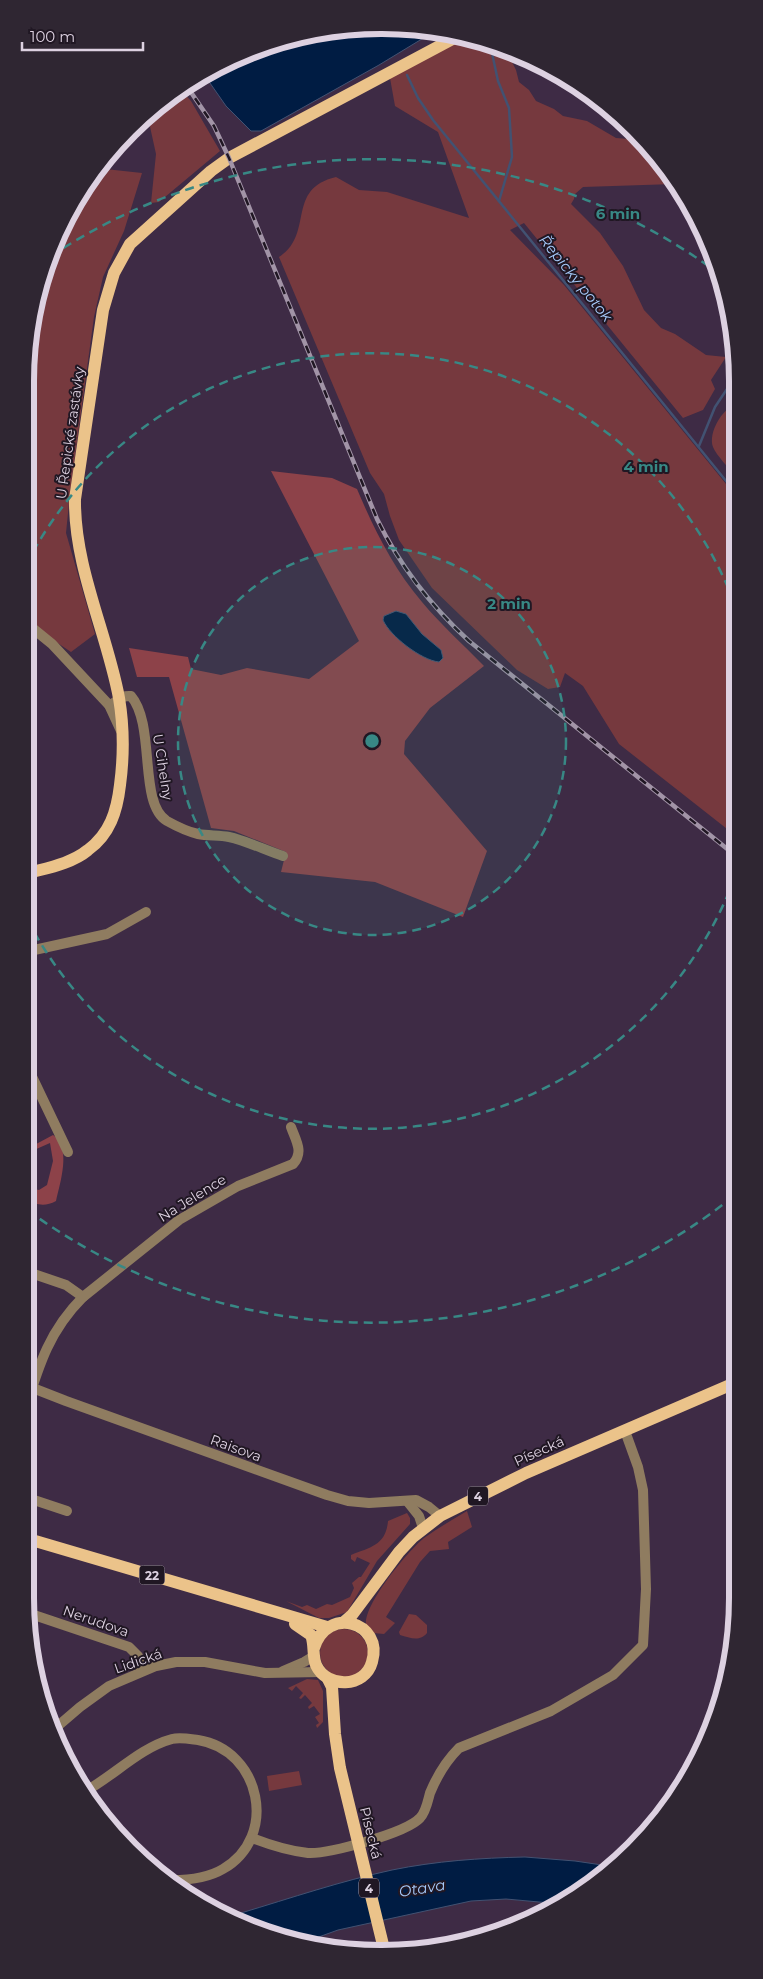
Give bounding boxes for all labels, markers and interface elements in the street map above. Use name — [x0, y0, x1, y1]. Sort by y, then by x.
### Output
scale bar — [22, 20, 144, 52]
text: 100 m — [30, 27, 75, 46]
text: 6 min — [596, 204, 640, 223]
water label: Řepický potok — [535, 231, 618, 326]
street label: U Řepické zastávky — [52, 365, 88, 500]
text: 4 min — [623, 457, 669, 476]
text: 2 min — [487, 594, 531, 613]
centre of rings — [363, 732, 381, 750]
street label: U Cihelny — [149, 733, 177, 802]
street label: Na Jelence — [155, 1170, 229, 1226]
street label: Raisova — [208, 1430, 264, 1466]
street label: Písecká — [511, 1432, 567, 1470]
road number: 4 — [468, 1486, 488, 1505]
road number: 22 — [140, 1566, 164, 1584]
street label: Nerudova — [61, 1601, 131, 1641]
street label: Lidická — [112, 1644, 164, 1678]
street label: Písecká — [356, 1805, 386, 1861]
water label: Otava — [397, 1875, 447, 1901]
road number: 4 — [359, 1879, 379, 1898]

